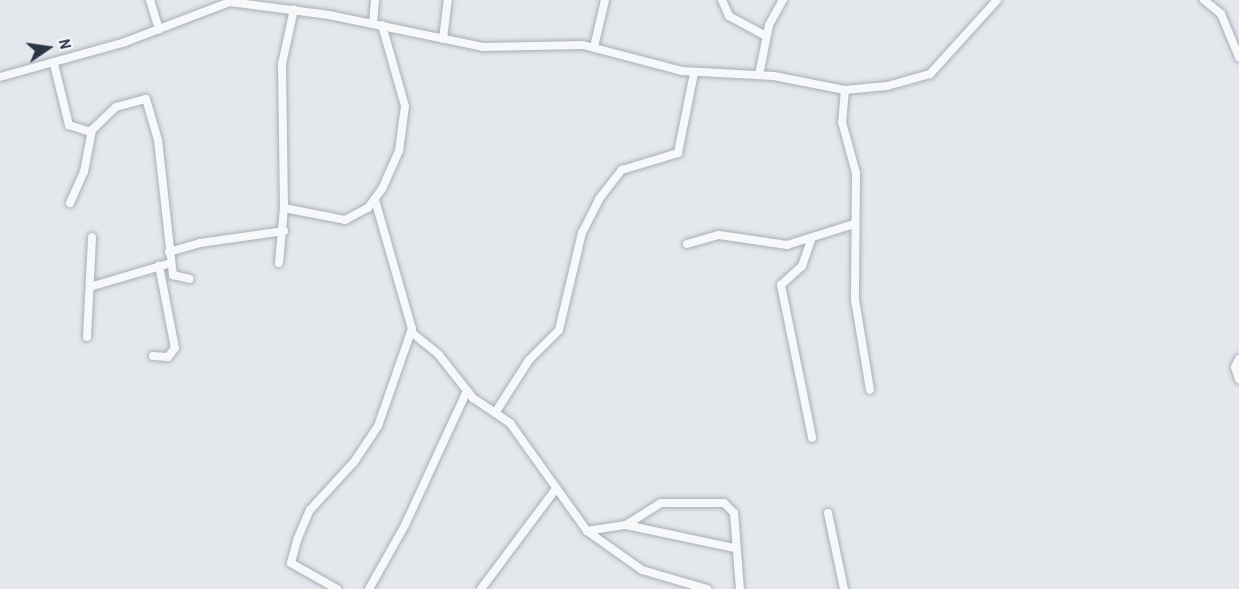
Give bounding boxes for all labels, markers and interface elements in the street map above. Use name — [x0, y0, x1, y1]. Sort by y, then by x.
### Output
north arrow — [18, 18, 78, 78]
text: N — [54, 37, 77, 51]

